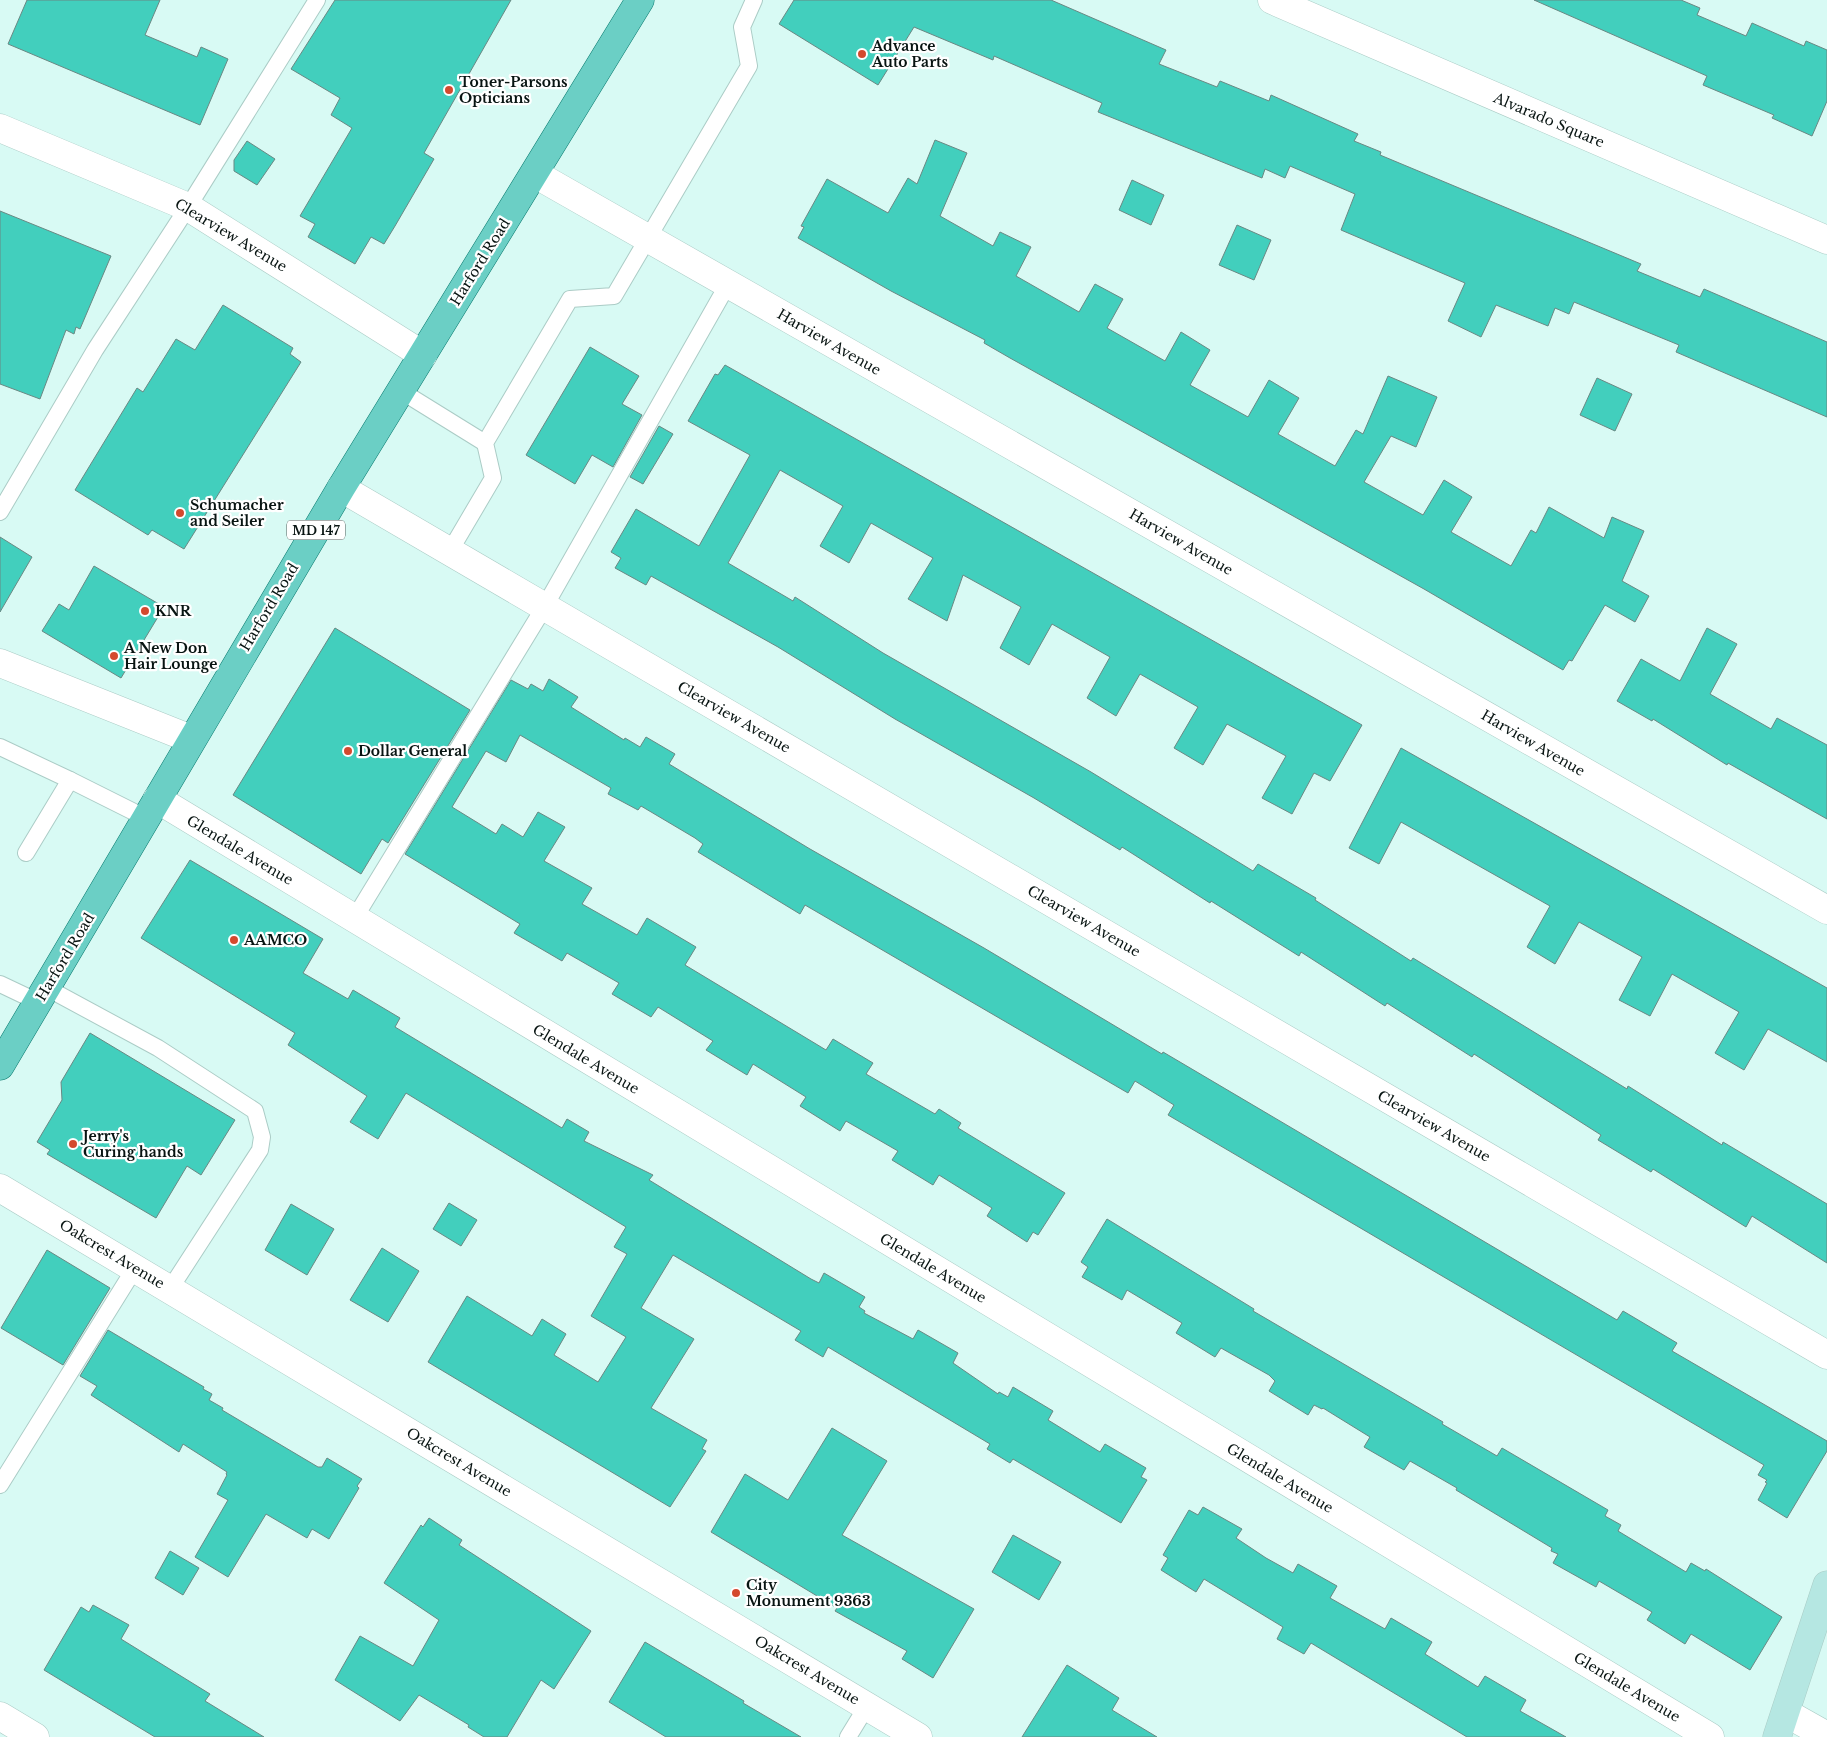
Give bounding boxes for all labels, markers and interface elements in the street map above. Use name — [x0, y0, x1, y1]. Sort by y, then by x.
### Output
place label: Advance Auto Parts — [871, 37, 948, 71]
marker: Advance Auto Parts — [856, 48, 868, 60]
place label: Toner-Parsons Opticians — [459, 73, 568, 107]
marker: Toner-Parsons Opticians — [443, 84, 455, 96]
street label: Alvarado Square — [1490, 88, 1607, 151]
street label: Clearview Avenue — [172, 194, 290, 276]
street label: Harford Road — [446, 215, 514, 309]
street label: Harview Avenue — [774, 305, 884, 379]
place label: Schumacher and Seiler — [190, 496, 284, 530]
street label: Harview Avenue — [1126, 505, 1236, 579]
marker: Schumacher and Seiler — [174, 507, 186, 519]
road number: MD 147 — [287, 520, 345, 540]
street label: Harford Road — [236, 559, 303, 654]
place label: KNR — [155, 602, 192, 620]
marker: KNR — [139, 605, 151, 617]
place label: A New Don Hair Lounge — [123, 639, 217, 673]
marker: A New Don Hair Lounge — [108, 650, 120, 662]
street label: Clearview Avenue — [674, 677, 794, 757]
street label: Harview Avenue — [1478, 706, 1588, 780]
place label: Dollar General — [358, 742, 467, 760]
marker: Dollar General — [342, 745, 354, 757]
street label: Glendale Avenue — [184, 811, 296, 889]
street label: Clearview Avenue — [1024, 881, 1144, 961]
street label: Harford Road — [32, 909, 99, 1004]
place label: AAMCO — [243, 931, 307, 949]
marker: AAMCO — [228, 934, 240, 946]
street label: Glendale Avenue — [530, 1020, 642, 1098]
street label: Clearview Avenue — [1374, 1086, 1494, 1166]
place label: Jerry's Curing hands — [80, 1127, 184, 1161]
marker: Jerry's Curing hands — [67, 1138, 79, 1150]
street label: Oakcrest Avenue — [56, 1216, 168, 1292]
street label: Glendale Avenue — [877, 1229, 989, 1307]
street label: Oakcrest Avenue — [403, 1424, 515, 1500]
street label: Glendale Avenue — [1224, 1439, 1336, 1517]
place label: City Monument 9363 — [746, 1576, 871, 1610]
marker: City Monument 9363 — [730, 1587, 742, 1599]
street label: Oakcrest Avenue — [751, 1632, 863, 1708]
street label: Glendale Avenue — [1571, 1648, 1683, 1726]

